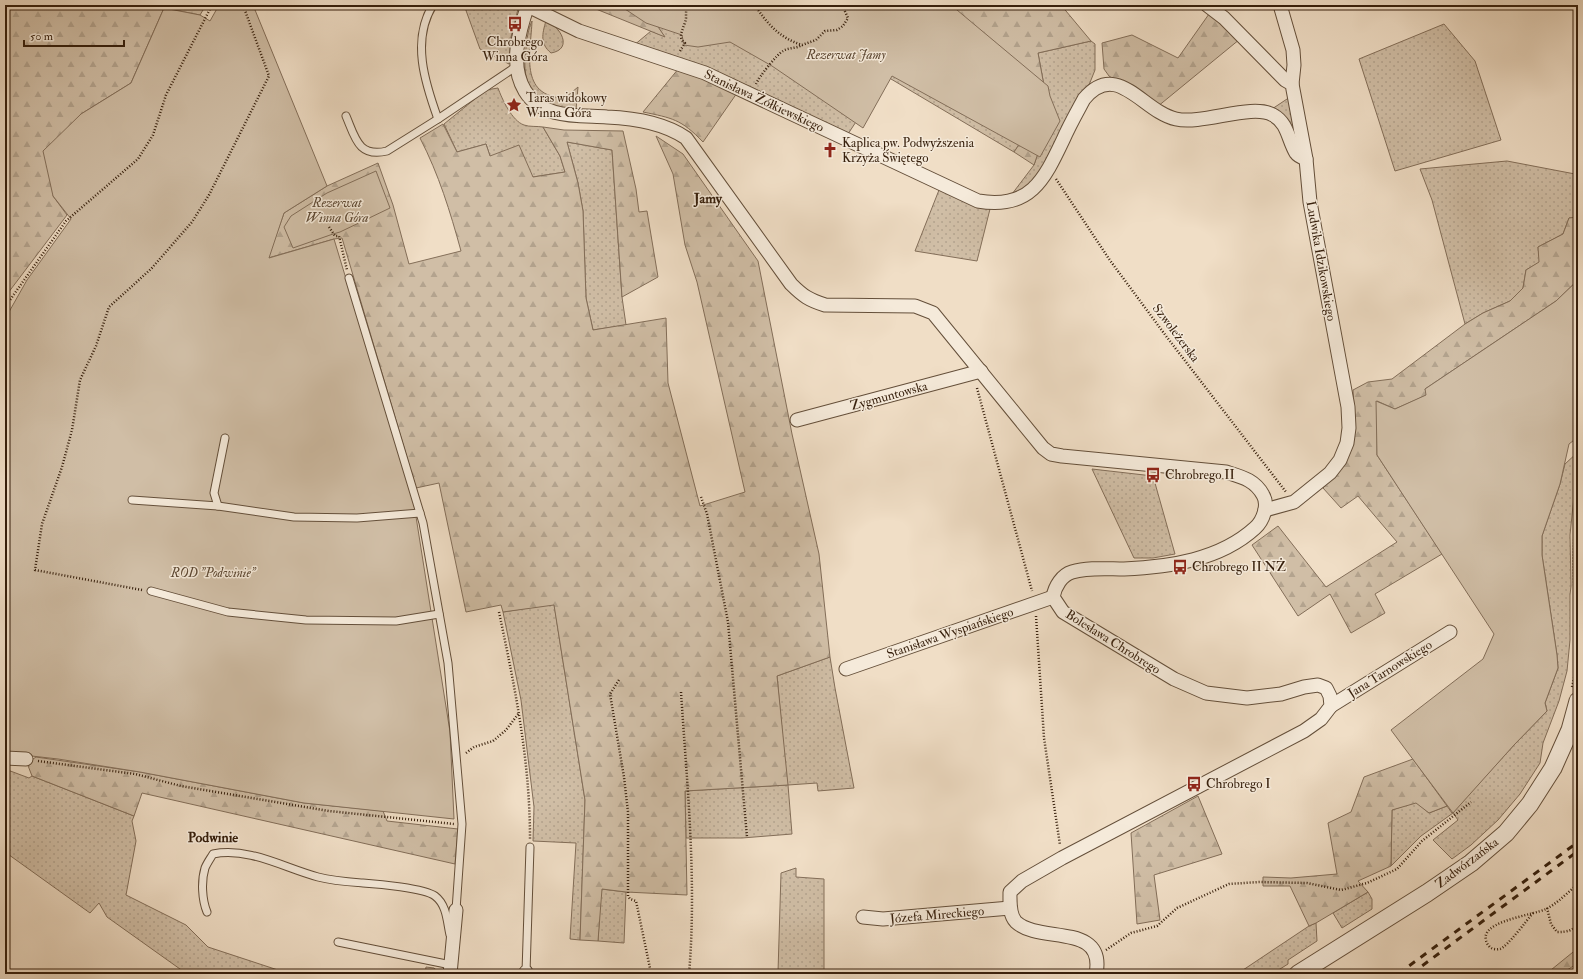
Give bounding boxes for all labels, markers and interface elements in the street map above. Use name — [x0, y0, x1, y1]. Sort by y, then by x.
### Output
bus stop icon: Chrobrego Winna Góra — [506, 15, 524, 33]
scale bar — [24, 22, 124, 48]
text: 50 m — [30, 29, 54, 44]
place label: Chrobrego Winna Góra — [481, 34, 548, 65]
park label: Rezerwat Jamy — [805, 47, 886, 63]
street label: Stanisława Żółkiewskiego — [701, 65, 827, 136]
place label: Taras widokowy Winna Góra — [525, 90, 607, 121]
place icon: Taras widokowy Winna Góra — [505, 96, 523, 114]
place label: Kaplica pw. Podwyższenia Krzyża Świętego — [842, 135, 975, 167]
church icon: Kaplica pw. Podwyższenia Krzyża Świętego — [821, 141, 839, 159]
district label: Jamy — [693, 190, 723, 208]
park label: Rezerwat Winna Góra — [305, 195, 369, 226]
street label: Ludwika Idzikowskiego — [1303, 200, 1339, 322]
street label: Szwoleżerska — [1149, 301, 1203, 366]
street label: Zygmuntowska — [849, 378, 930, 415]
bus stop icon: Chrobrego II — [1144, 466, 1162, 484]
place label: Chrobrego II — [1165, 467, 1235, 483]
bus stop icon: Chrobrego II NŻ — [1171, 558, 1189, 576]
place label: Chrobrego II NŻ — [1192, 558, 1286, 575]
park label: ROD "Podwinie" — [170, 565, 257, 581]
street label: Stanisława Wyspiańskiego — [885, 604, 1016, 663]
street label: Bolesława Chrobrego — [1063, 606, 1163, 678]
street label: Jana Tarnowskiego — [1344, 637, 1435, 702]
bus stop icon: Chrobrego I — [1185, 775, 1203, 793]
place label: Chrobrego I — [1206, 776, 1271, 792]
district label: Podwinie — [188, 829, 238, 846]
street label: Zadwórzańska — [1432, 834, 1502, 892]
street label: Józefa Mireckiego — [888, 903, 985, 927]

